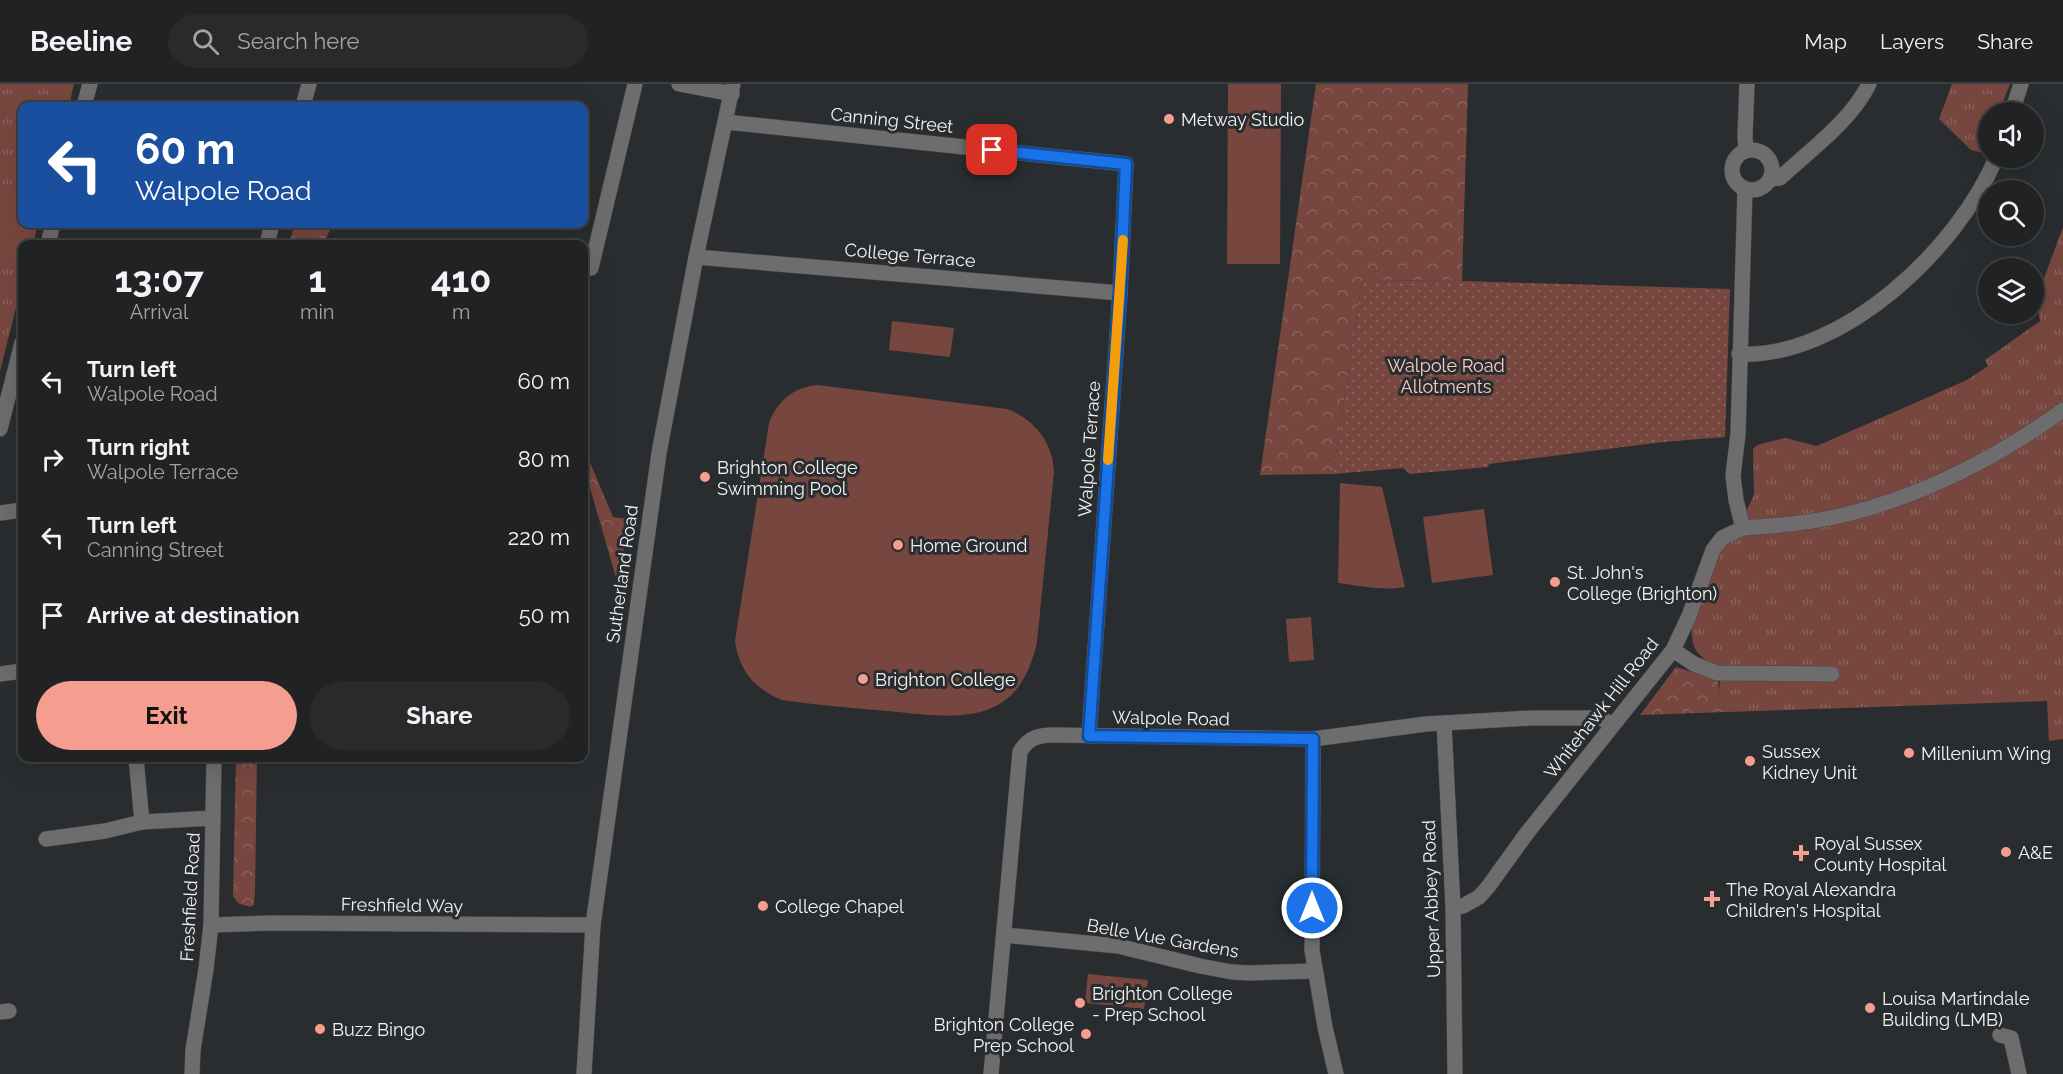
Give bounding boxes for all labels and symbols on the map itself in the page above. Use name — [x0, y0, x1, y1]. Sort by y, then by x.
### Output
street label: Canning Street — [830, 103, 954, 137]
place label: Metway Studio — [1181, 109, 1305, 130]
marker: Metway Studio — [1162, 112, 1176, 126]
pin — [966, 124, 1017, 175]
street label: College Terrace — [844, 239, 977, 271]
park label: Walpole Road Allotments — [1387, 355, 1505, 397]
street label: Walpole Terrace — [1074, 380, 1104, 518]
place label: Brighton College Swimming Pool — [717, 457, 858, 499]
marker: Brighton College Swimming Pool — [698, 470, 712, 484]
street label: Sutherland Road — [602, 504, 642, 644]
place label: Home Ground — [910, 535, 1028, 556]
marker: Home Ground — [891, 538, 905, 552]
place label: St. John's College (Brighton) — [1567, 562, 1717, 604]
marker: St. John's College (Brighton) — [1548, 575, 1562, 589]
street label: Whitehawk Hill Road — [1540, 633, 1662, 783]
place label: Brighton College — [875, 669, 1016, 690]
marker: Brighton College — [856, 672, 870, 686]
street label: Walpole Road — [1112, 706, 1230, 730]
place label: Sussex Kidney Unit — [1762, 741, 1857, 783]
place label: Millenium Wing — [1921, 743, 2051, 764]
marker: Millenium Wing — [1902, 746, 1916, 760]
marker: Sussex Kidney Unit — [1743, 754, 1757, 768]
street label: Upper Abbey Road — [1418, 820, 1444, 978]
street label: Freshfield Road — [176, 832, 204, 962]
place label: Royal Sussex County Hospital — [1814, 833, 1946, 875]
place label: A&E — [2018, 842, 2053, 863]
marker: Royal Sussex County Hospital — [1792, 844, 1810, 862]
marker: A&E — [1999, 845, 2013, 859]
position arrow — [1280, 876, 1344, 940]
place label: The Royal Alexandra Children's Hospital — [1726, 879, 1896, 921]
marker: The Royal Alexandra Children's Hospital — [1703, 890, 1721, 908]
street label: Freshfield Way — [341, 893, 464, 917]
place label: College Chapel — [775, 896, 904, 917]
marker: College Chapel — [756, 899, 770, 913]
street label: Belle Vue Gardens — [1085, 914, 1241, 962]
place label: Brighton College - Prep School — [1092, 983, 1233, 1025]
place label: Louisa Martindale Building (LMB) — [1882, 988, 2030, 1030]
marker: Brighton College - Prep School — [1073, 996, 1087, 1010]
marker: Louisa Martindale Building (LMB) — [1863, 1001, 1877, 1015]
place label: Brighton College Prep School — [933, 1014, 1074, 1056]
place label: Buzz Bingo — [332, 1019, 426, 1040]
marker: Buzz Bingo — [313, 1022, 327, 1036]
marker: Brighton College Prep School — [1079, 1027, 1093, 1041]

